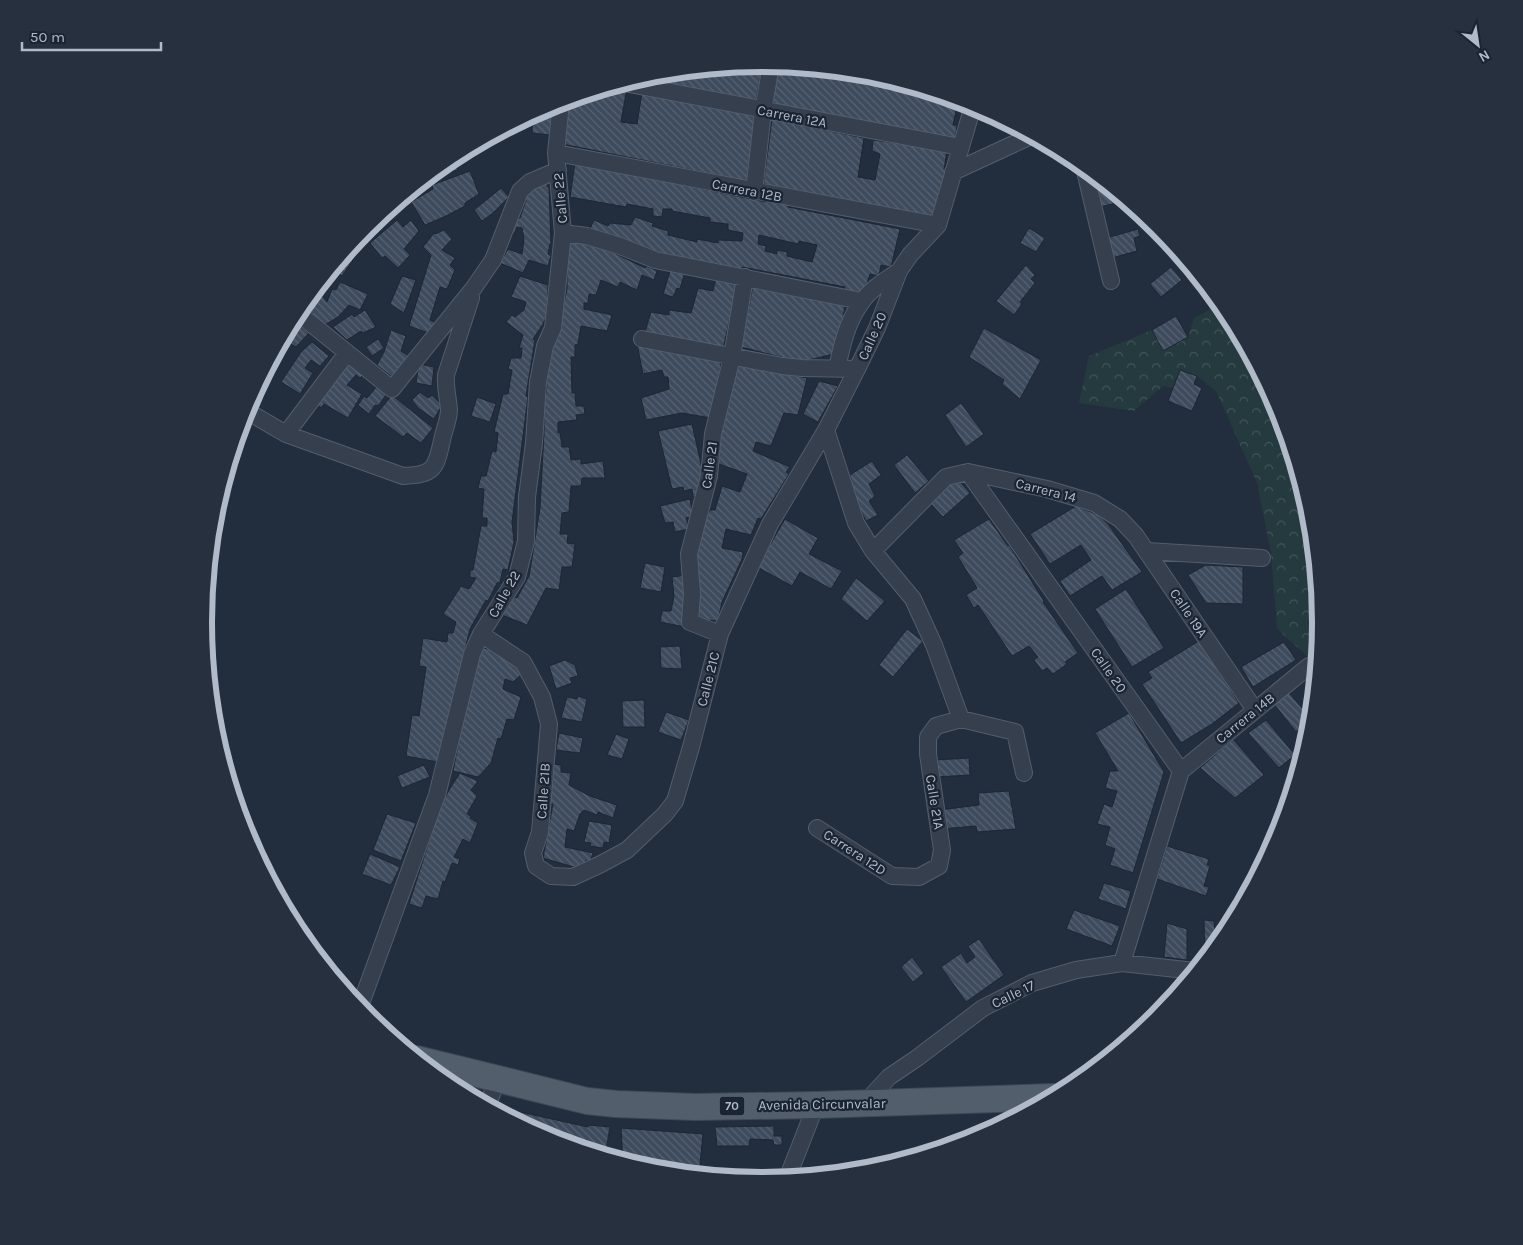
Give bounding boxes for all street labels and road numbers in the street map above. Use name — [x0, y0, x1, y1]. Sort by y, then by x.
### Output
street label: Carrera 12A — [756, 101, 828, 132]
street label: Calle 22 — [550, 172, 571, 224]
street label: Carrera 12B — [710, 175, 783, 206]
street label: Calle 20 — [854, 309, 891, 363]
street label: Calle 21 — [698, 440, 721, 490]
street label: Carrera 14 — [1014, 475, 1078, 506]
street label: Calle 22 — [485, 568, 524, 621]
street label: Calle 19A — [1166, 586, 1211, 641]
street label: Calle 20 — [1087, 644, 1130, 696]
street label: Calle 21C — [693, 650, 724, 708]
street label: Carrera 14B — [1212, 689, 1278, 747]
street label: Calle 21B — [533, 762, 554, 820]
street label: Calle 21A — [922, 773, 947, 831]
street label: Carrera 12D — [820, 826, 889, 879]
street label: Calle 17 — [989, 977, 1038, 1012]
street label: Avenida Circunvalar — [758, 1095, 887, 1114]
road number: 70 — [720, 1096, 744, 1116]

